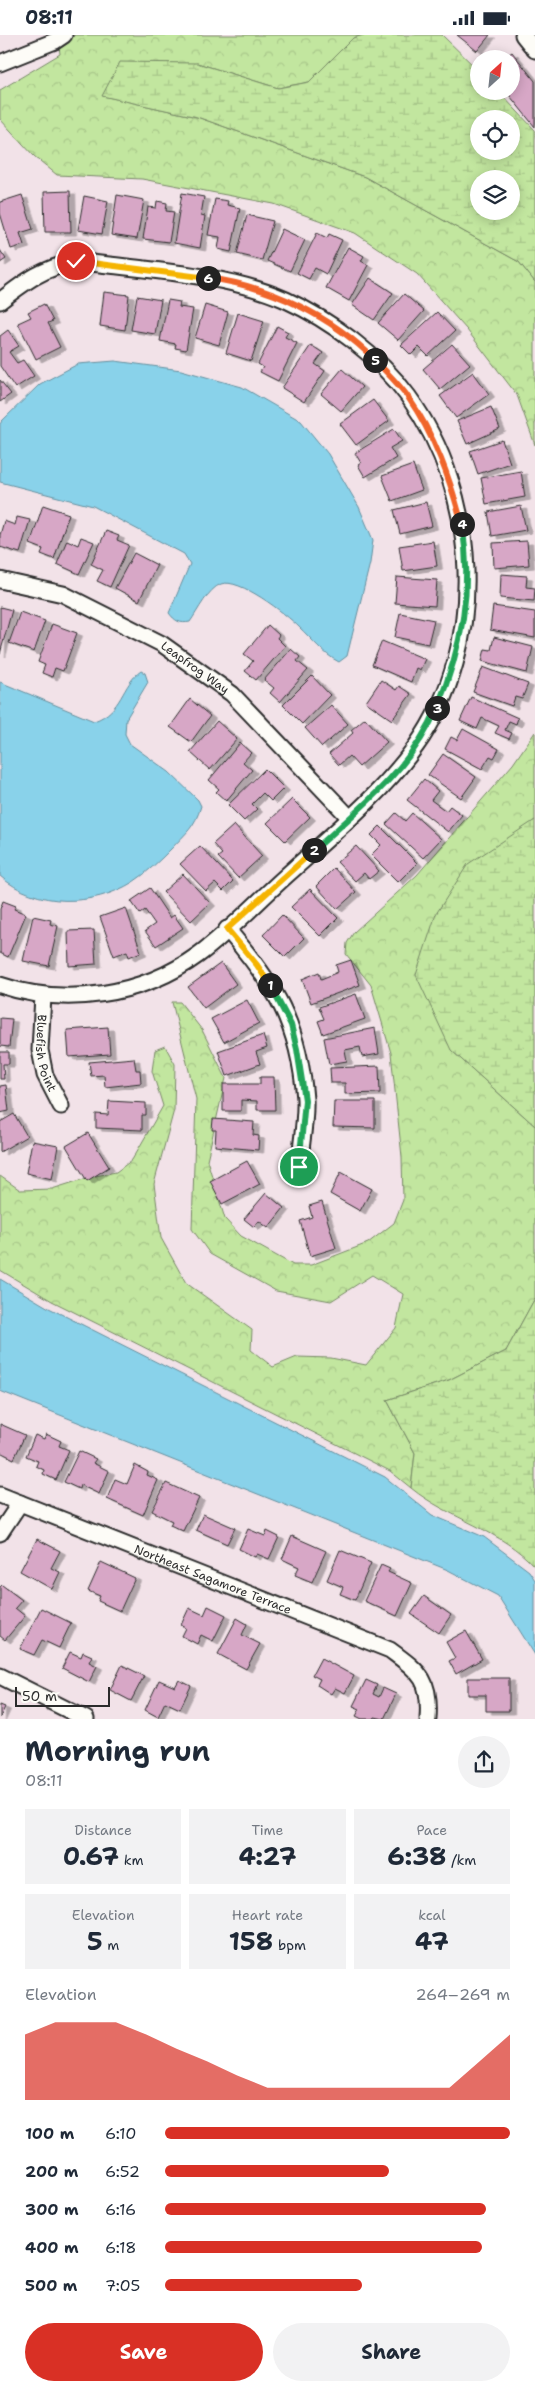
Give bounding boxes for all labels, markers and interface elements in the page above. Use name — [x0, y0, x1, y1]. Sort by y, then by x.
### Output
text: 08:11 — [25, 5, 73, 30]
north arrow — [470, 50, 520, 100]
map controls — [470, 50, 520, 220]
button: locate — [470, 110, 520, 160]
button: layers — [470, 170, 520, 220]
pin — [55, 240, 97, 282]
icon: check — [62, 247, 90, 275]
pin: 6 — [196, 265, 220, 291]
text: 6 — [204, 269, 213, 287]
pin: 5 — [362, 347, 388, 373]
text: 5 — [371, 351, 380, 369]
pin: 4 — [450, 511, 474, 537]
text: 4 — [458, 515, 467, 533]
street label: Leapfrog Way — [158, 638, 232, 698]
pin: 3 — [424, 695, 450, 721]
text: 3 — [433, 699, 442, 717]
pin: 2 — [302, 837, 326, 863]
text: 2 — [310, 841, 319, 859]
pin: 1 — [258, 973, 282, 997]
text: 1 — [267, 976, 274, 994]
street label: Bluefish Point — [32, 1014, 60, 1095]
pin — [278, 1146, 320, 1188]
icon: arrive — [285, 1153, 313, 1181]
street label: Northeast Sagamore Terrace — [132, 1541, 294, 1618]
scale bar — [15, 1683, 110, 1707]
text: 50 m — [22, 1687, 57, 1705]
text: Morning run — [25, 1732, 210, 1770]
button: share — [458, 1736, 510, 1788]
text: 08:11 — [25, 1770, 63, 1791]
text: Distance — [74, 1821, 132, 1839]
text: Time — [251, 1821, 284, 1839]
text: Pace — [416, 1821, 447, 1839]
text: 0.67 — [63, 1839, 119, 1873]
text: 4:27 — [239, 1839, 296, 1873]
text: 6:38 — [387, 1839, 447, 1873]
text: km — [119, 1851, 144, 1869]
text: /km — [447, 1851, 476, 1869]
text: Elevation — [72, 1906, 135, 1924]
text: Heart rate — [232, 1906, 303, 1924]
text: kcal — [418, 1906, 445, 1924]
text: 5 — [87, 1924, 103, 1958]
text: 158 — [229, 1924, 273, 1958]
text: 47 — [415, 1924, 449, 1958]
text: m — [103, 1936, 119, 1954]
text: bpm — [273, 1936, 306, 1954]
text: Elevation — [25, 1984, 97, 2005]
text: 264–269 m — [416, 1984, 510, 2005]
text: 100 m — [25, 2123, 74, 2144]
text: 6:10 — [105, 2123, 136, 2144]
text: 200 m — [25, 2161, 78, 2182]
text: 6:52 — [105, 2161, 140, 2182]
text: 300 m — [25, 2199, 79, 2220]
text: 6:16 — [105, 2199, 136, 2220]
text: 400 m — [25, 2237, 79, 2258]
text: 6:18 — [105, 2237, 137, 2258]
text: 500 m — [25, 2275, 77, 2296]
text: 7:05 — [105, 2275, 140, 2296]
button: Save — [25, 2323, 263, 2381]
button: Share — [273, 2323, 510, 2381]

